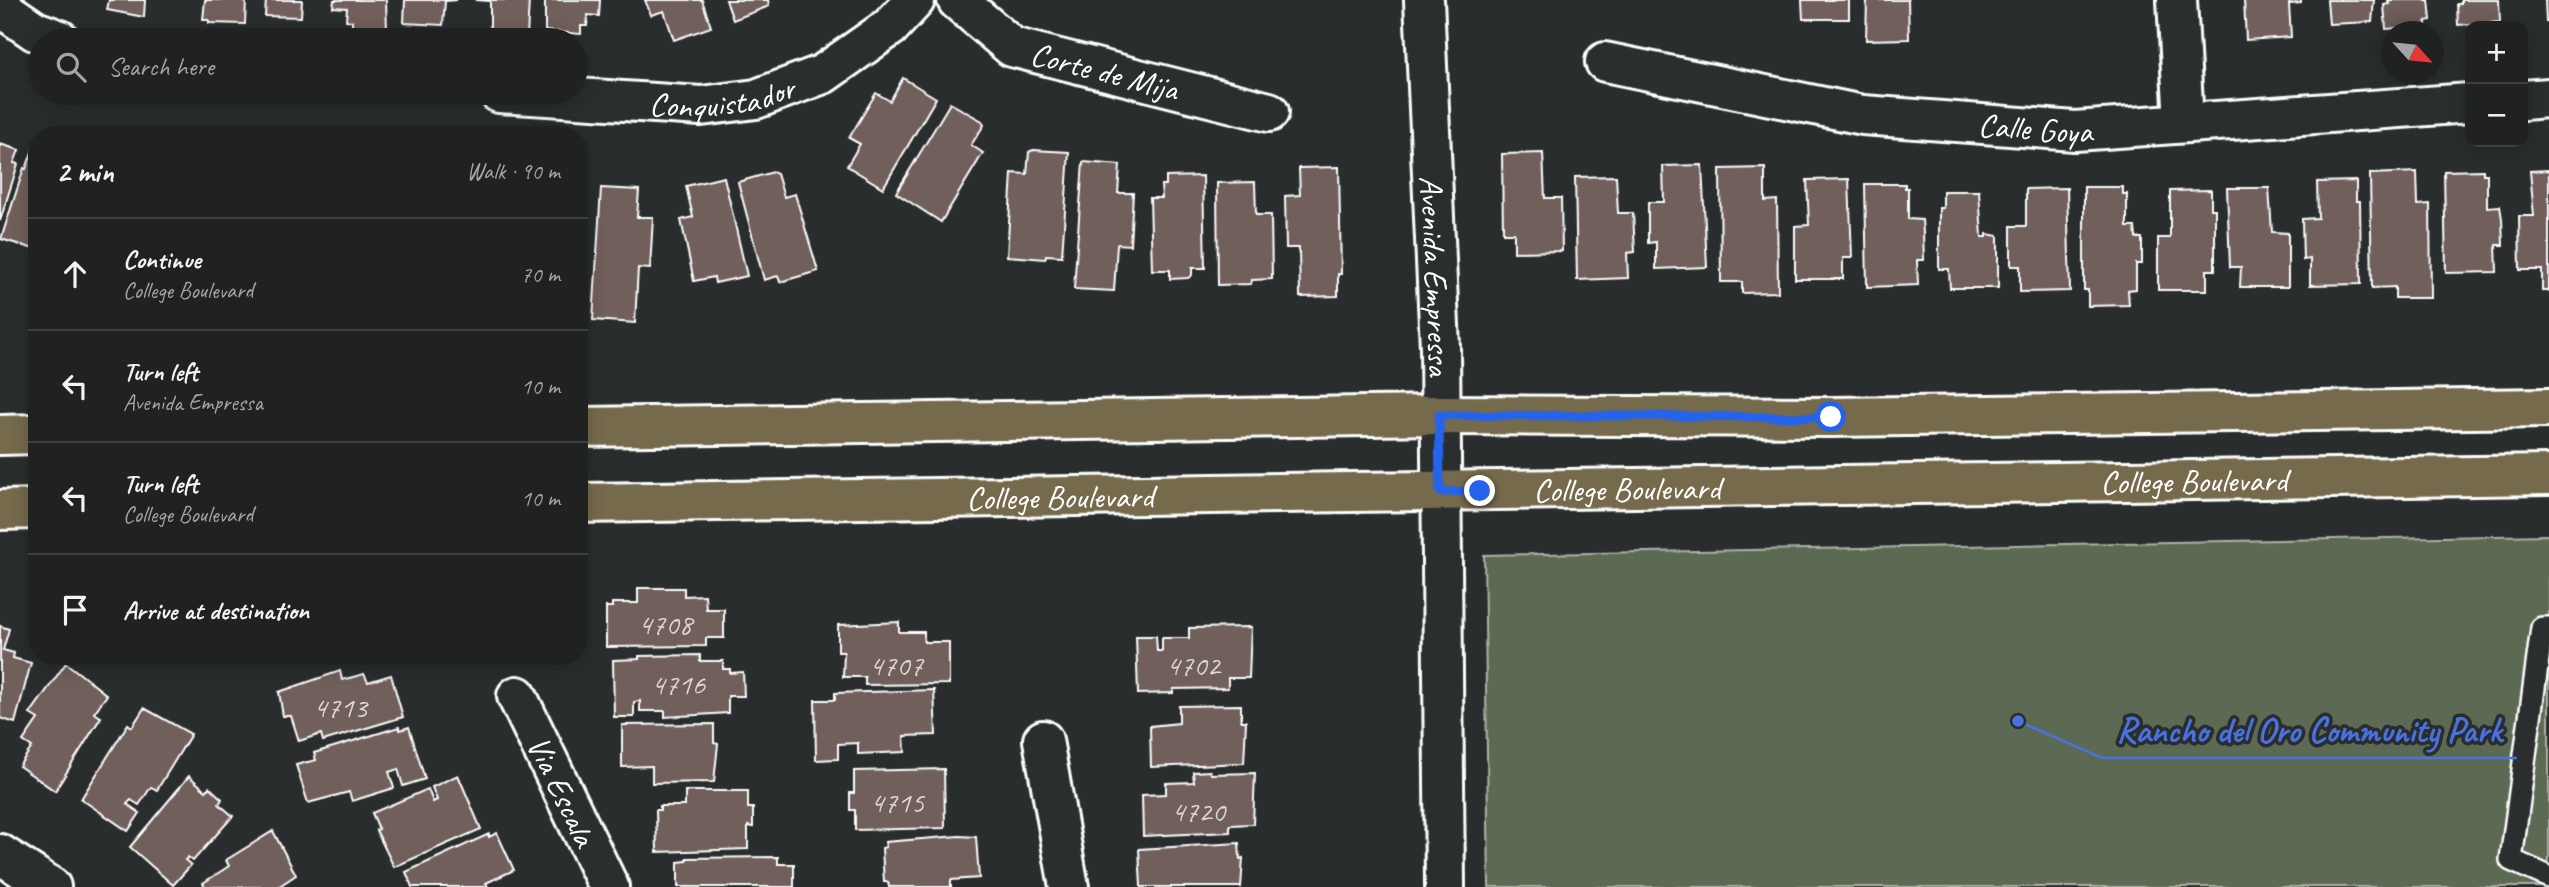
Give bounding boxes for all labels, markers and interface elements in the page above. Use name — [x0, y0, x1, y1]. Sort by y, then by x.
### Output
north arrow — [2381, 21, 2444, 84]
map controls — [2465, 21, 2528, 147]
button: + — [2465, 21, 2528, 84]
search box — [28, 28, 588, 105]
street label: Corte de Mija — [1026, 33, 1184, 111]
icon: search — [52, 48, 90, 86]
text: Search here — [108, 50, 214, 83]
street label: Conquistador — [648, 65, 803, 128]
button: − — [2465, 84, 2528, 147]
street label: Calle Goya — [1977, 104, 2096, 153]
text: 2 min — [56, 153, 113, 191]
text: Walk · 90 m — [467, 157, 560, 186]
street label: Avenida Empressa — [1410, 175, 1460, 378]
text: Continue — [123, 243, 201, 276]
icon: ahead — [56, 255, 94, 293]
text: 70 m — [521, 260, 560, 289]
text: College Boulevard — [123, 276, 253, 305]
text: Turn left — [123, 355, 198, 388]
icon: left — [56, 367, 94, 405]
text: 10 m — [521, 372, 560, 401]
text: Avenida Empressa — [123, 388, 263, 417]
route start — [1815, 401, 1846, 432]
street label: College Boulevard — [2100, 459, 2293, 503]
text: Turn left — [123, 467, 198, 500]
street label: College Boulevard — [1533, 467, 1726, 511]
street label: College Boulevard — [966, 475, 1159, 519]
route end — [1464, 475, 1495, 506]
icon: left — [56, 479, 94, 517]
text: 10 m — [521, 484, 560, 513]
text: College Boulevard — [123, 500, 253, 529]
icon: arrive — [56, 591, 94, 629]
text: Arrive at destination — [123, 594, 309, 627]
house number: 4708 — [638, 605, 694, 643]
house number: 4707 — [869, 646, 924, 684]
house number: 4702 — [1166, 646, 1223, 684]
house number: 4716 — [651, 665, 706, 703]
house number: 4713 — [313, 688, 369, 726]
callout: Rancho del Oro Community Park — [2102, 702, 2517, 758]
text: Rancho del Oro Community Park — [2116, 708, 2505, 753]
street label: Via Escala — [517, 729, 607, 855]
house number: 4715 — [870, 783, 925, 821]
house number: 4720 — [1171, 792, 1228, 830]

